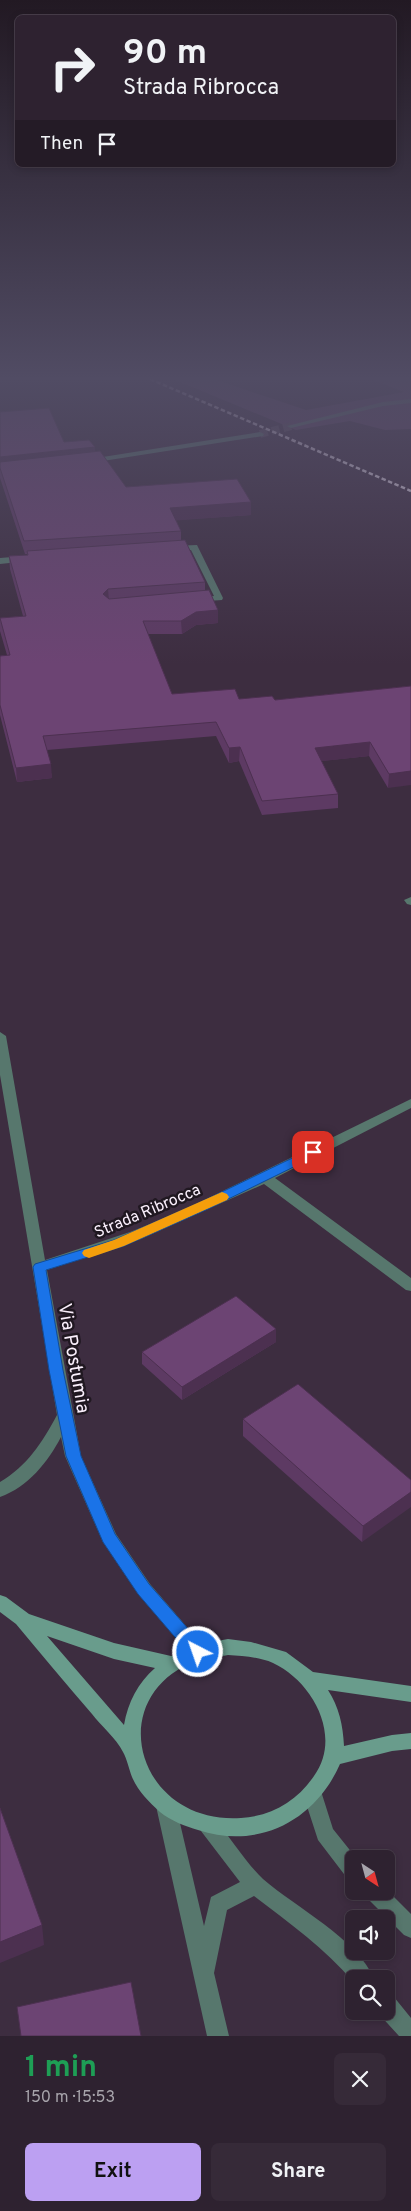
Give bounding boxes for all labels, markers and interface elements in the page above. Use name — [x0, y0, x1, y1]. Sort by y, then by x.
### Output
text: 90 m — [123, 32, 207, 76]
icon: right — [40, 35, 105, 100]
text: Strada Ribrocca — [123, 75, 279, 102]
icon: arrive — [93, 130, 121, 158]
text: Then — [40, 132, 83, 156]
pin — [292, 1131, 334, 1173]
icon: arrive — [299, 1138, 327, 1166]
street label: Strada Ribrocca — [92, 1180, 204, 1243]
street label: Via Postumia — [52, 1301, 95, 1415]
position arrow — [171, 1625, 223, 1677]
north arrow — [345, 1850, 395, 1900]
map controls — [345, 1850, 395, 2020]
button: sound — [345, 1910, 395, 1960]
button: search — [345, 1970, 395, 2020]
text: 1 min — [25, 2050, 97, 2087]
button: close — [334, 2053, 386, 2105]
text: 150 m · 15:53 — [25, 2088, 115, 2108]
button: Exit — [25, 2143, 201, 2201]
button: Share — [211, 2143, 386, 2201]

